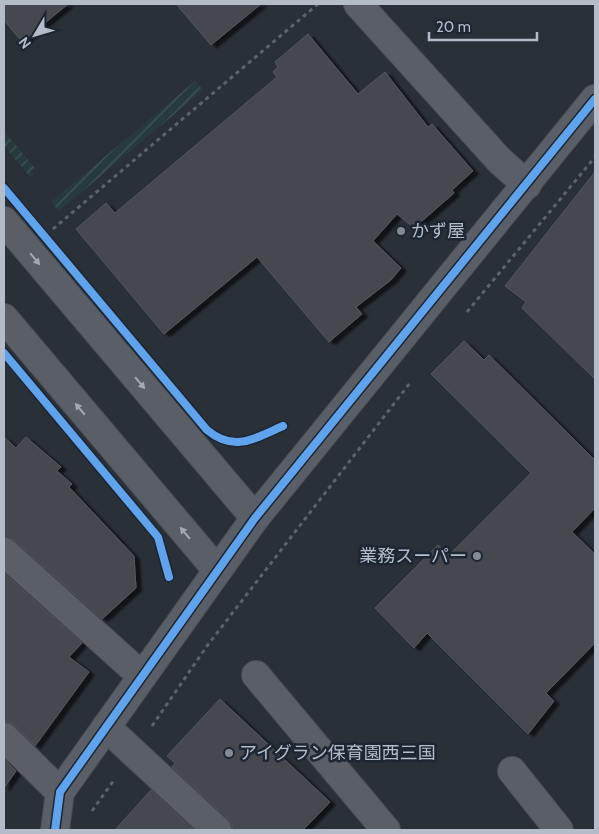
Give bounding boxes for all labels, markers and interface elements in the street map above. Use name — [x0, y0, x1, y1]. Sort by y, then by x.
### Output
north arrow — [10, 10, 60, 60]
scale bar — [429, 10, 536, 42]
text: 20 m — [436, 18, 471, 36]
text: N — [15, 34, 35, 52]
place label: かず屋 — [411, 220, 465, 242]
marker: かず屋 — [395, 225, 407, 237]
one-way arrow — [29, 252, 41, 264]
one-way arrow — [134, 376, 146, 388]
one-way arrow — [75, 402, 86, 415]
one-way arrow — [180, 527, 191, 540]
place label: 業務スーパー — [359, 545, 467, 567]
marker: 業務スーパー — [471, 550, 483, 562]
place label: アイグラン保育園西三国 — [239, 742, 436, 764]
marker: アイグラン保育園西三国 — [223, 747, 235, 759]

